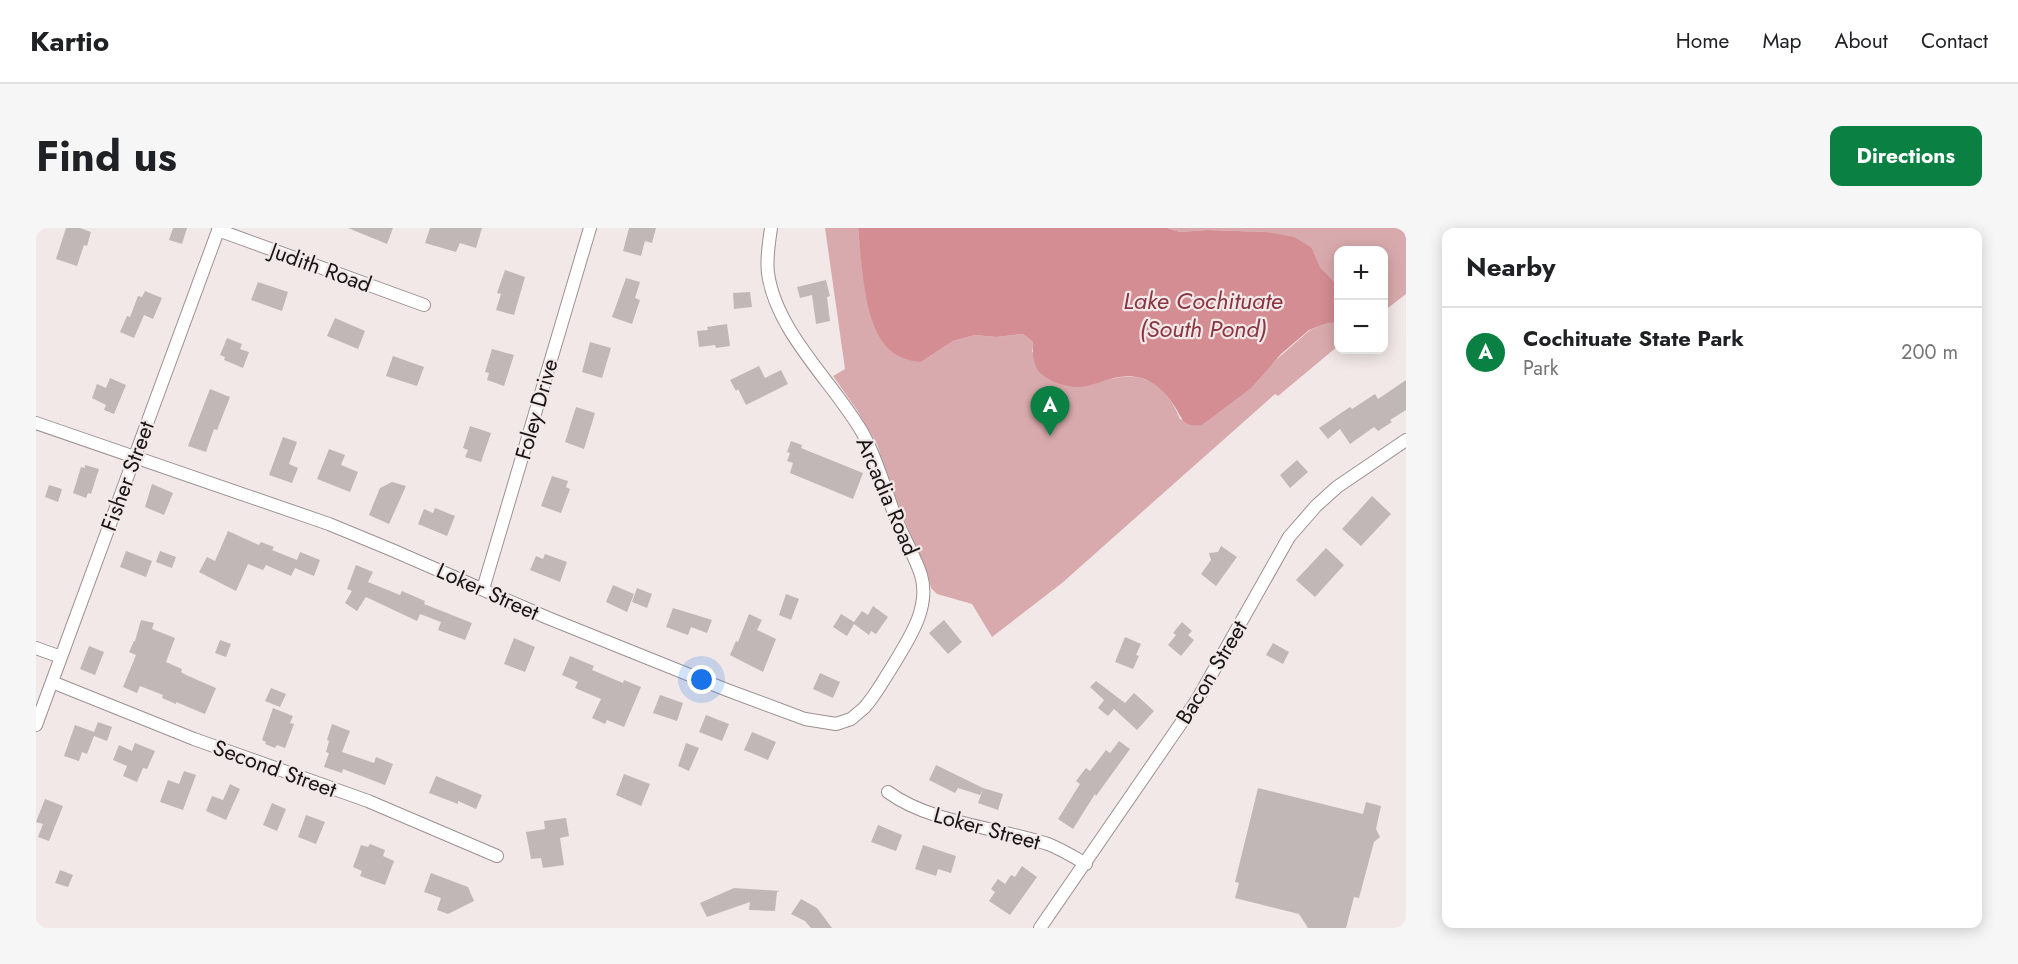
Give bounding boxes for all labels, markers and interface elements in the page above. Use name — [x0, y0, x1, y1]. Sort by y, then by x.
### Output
text: Kartio — [30, 21, 109, 62]
text: Home — [1676, 26, 1729, 56]
text: Map — [1762, 26, 1802, 56]
text: About — [1835, 26, 1888, 56]
text: Contact — [1921, 26, 1988, 56]
text: Find us — [36, 126, 177, 187]
button: Directions — [1830, 126, 1982, 186]
street label: Judith Road — [263, 233, 376, 300]
map controls — [1334, 246, 1388, 354]
button: + — [1334, 246, 1388, 300]
text: Nearby — [1466, 248, 1555, 286]
water label: Lake Cochituate (South Pond) — [1123, 283, 1283, 346]
button: − — [1334, 300, 1388, 354]
text: Cochituate State Park — [1523, 322, 1744, 354]
text: A — [1478, 338, 1493, 367]
text: 200 m — [1901, 338, 1958, 367]
text: Park — [1523, 354, 1559, 383]
street label: Foley Drive — [506, 355, 566, 463]
pin: A — [1030, 386, 1070, 436]
street label: Fisher Street — [92, 416, 162, 536]
street label: Arcadia Road — [849, 432, 927, 560]
street label: Loker Street — [432, 554, 545, 628]
street label: Bacon Street — [1167, 613, 1255, 730]
your location — [687, 665, 716, 694]
street label: Second Street — [209, 731, 342, 805]
street label: Loker Street — [930, 798, 1045, 858]

